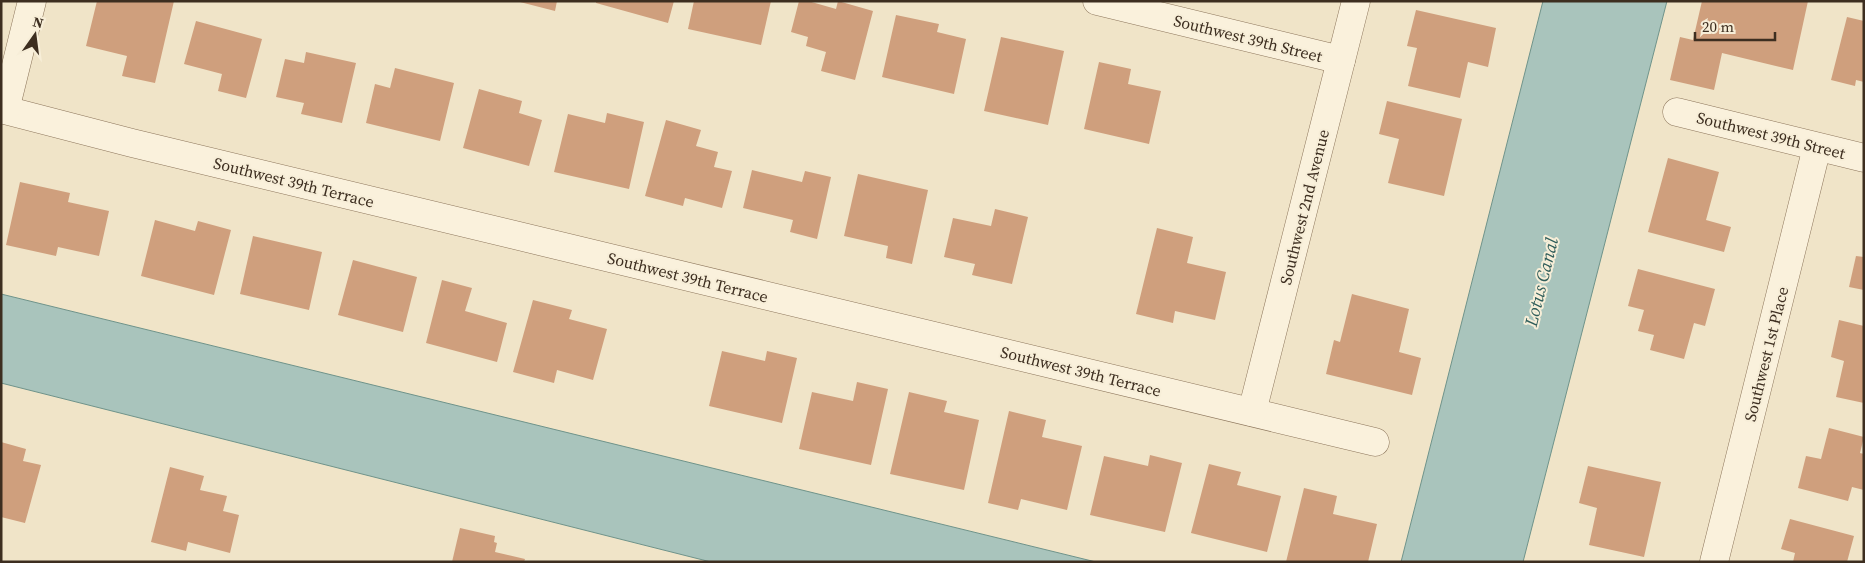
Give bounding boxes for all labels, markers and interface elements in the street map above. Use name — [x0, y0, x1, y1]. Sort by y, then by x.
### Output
street label: Southwest 39th Street — [1171, 9, 1325, 67]
north arrow — [10, 10, 60, 60]
scale bar — [1695, 10, 1775, 42]
text: N — [31, 11, 46, 33]
text: 20 m — [1702, 16, 1734, 37]
street label: Southwest 39th Street — [1694, 106, 1848, 164]
street label: Southwest 2nd Avenue — [1274, 127, 1334, 287]
street label: Southwest 39th Terrace — [211, 151, 377, 213]
water label: Lotus Canal — [1518, 235, 1564, 330]
street label: Southwest 39th Terrace — [605, 246, 771, 308]
street label: Southwest 1st Place — [1739, 284, 1793, 424]
street label: Southwest 39th Terrace — [998, 340, 1164, 402]

